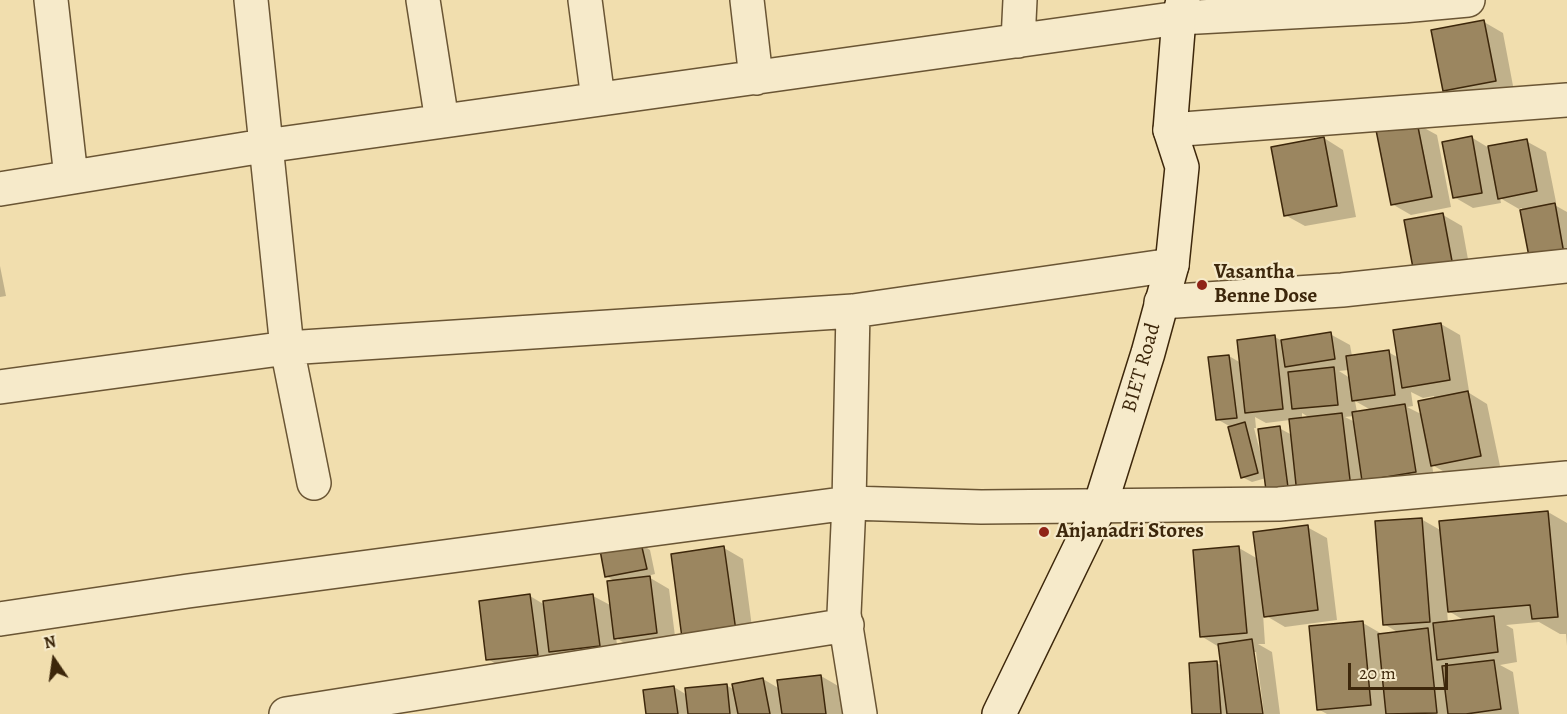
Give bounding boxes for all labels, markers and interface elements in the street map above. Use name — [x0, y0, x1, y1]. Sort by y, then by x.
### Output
place label: Vasantha Benne Dose — [1214, 260, 1317, 310]
marker: Vasantha Benne Dose — [1195, 278, 1209, 292]
street label: BIET Road — [1117, 320, 1167, 416]
place label: Anjanadri Stores — [1056, 519, 1204, 545]
marker: Anjanadri Stores — [1037, 525, 1051, 539]
north arrow — [24, 630, 84, 690]
text: N — [42, 630, 58, 654]
scale bar — [1351, 651, 1452, 689]
text: 20 m — [1359, 661, 1396, 685]

